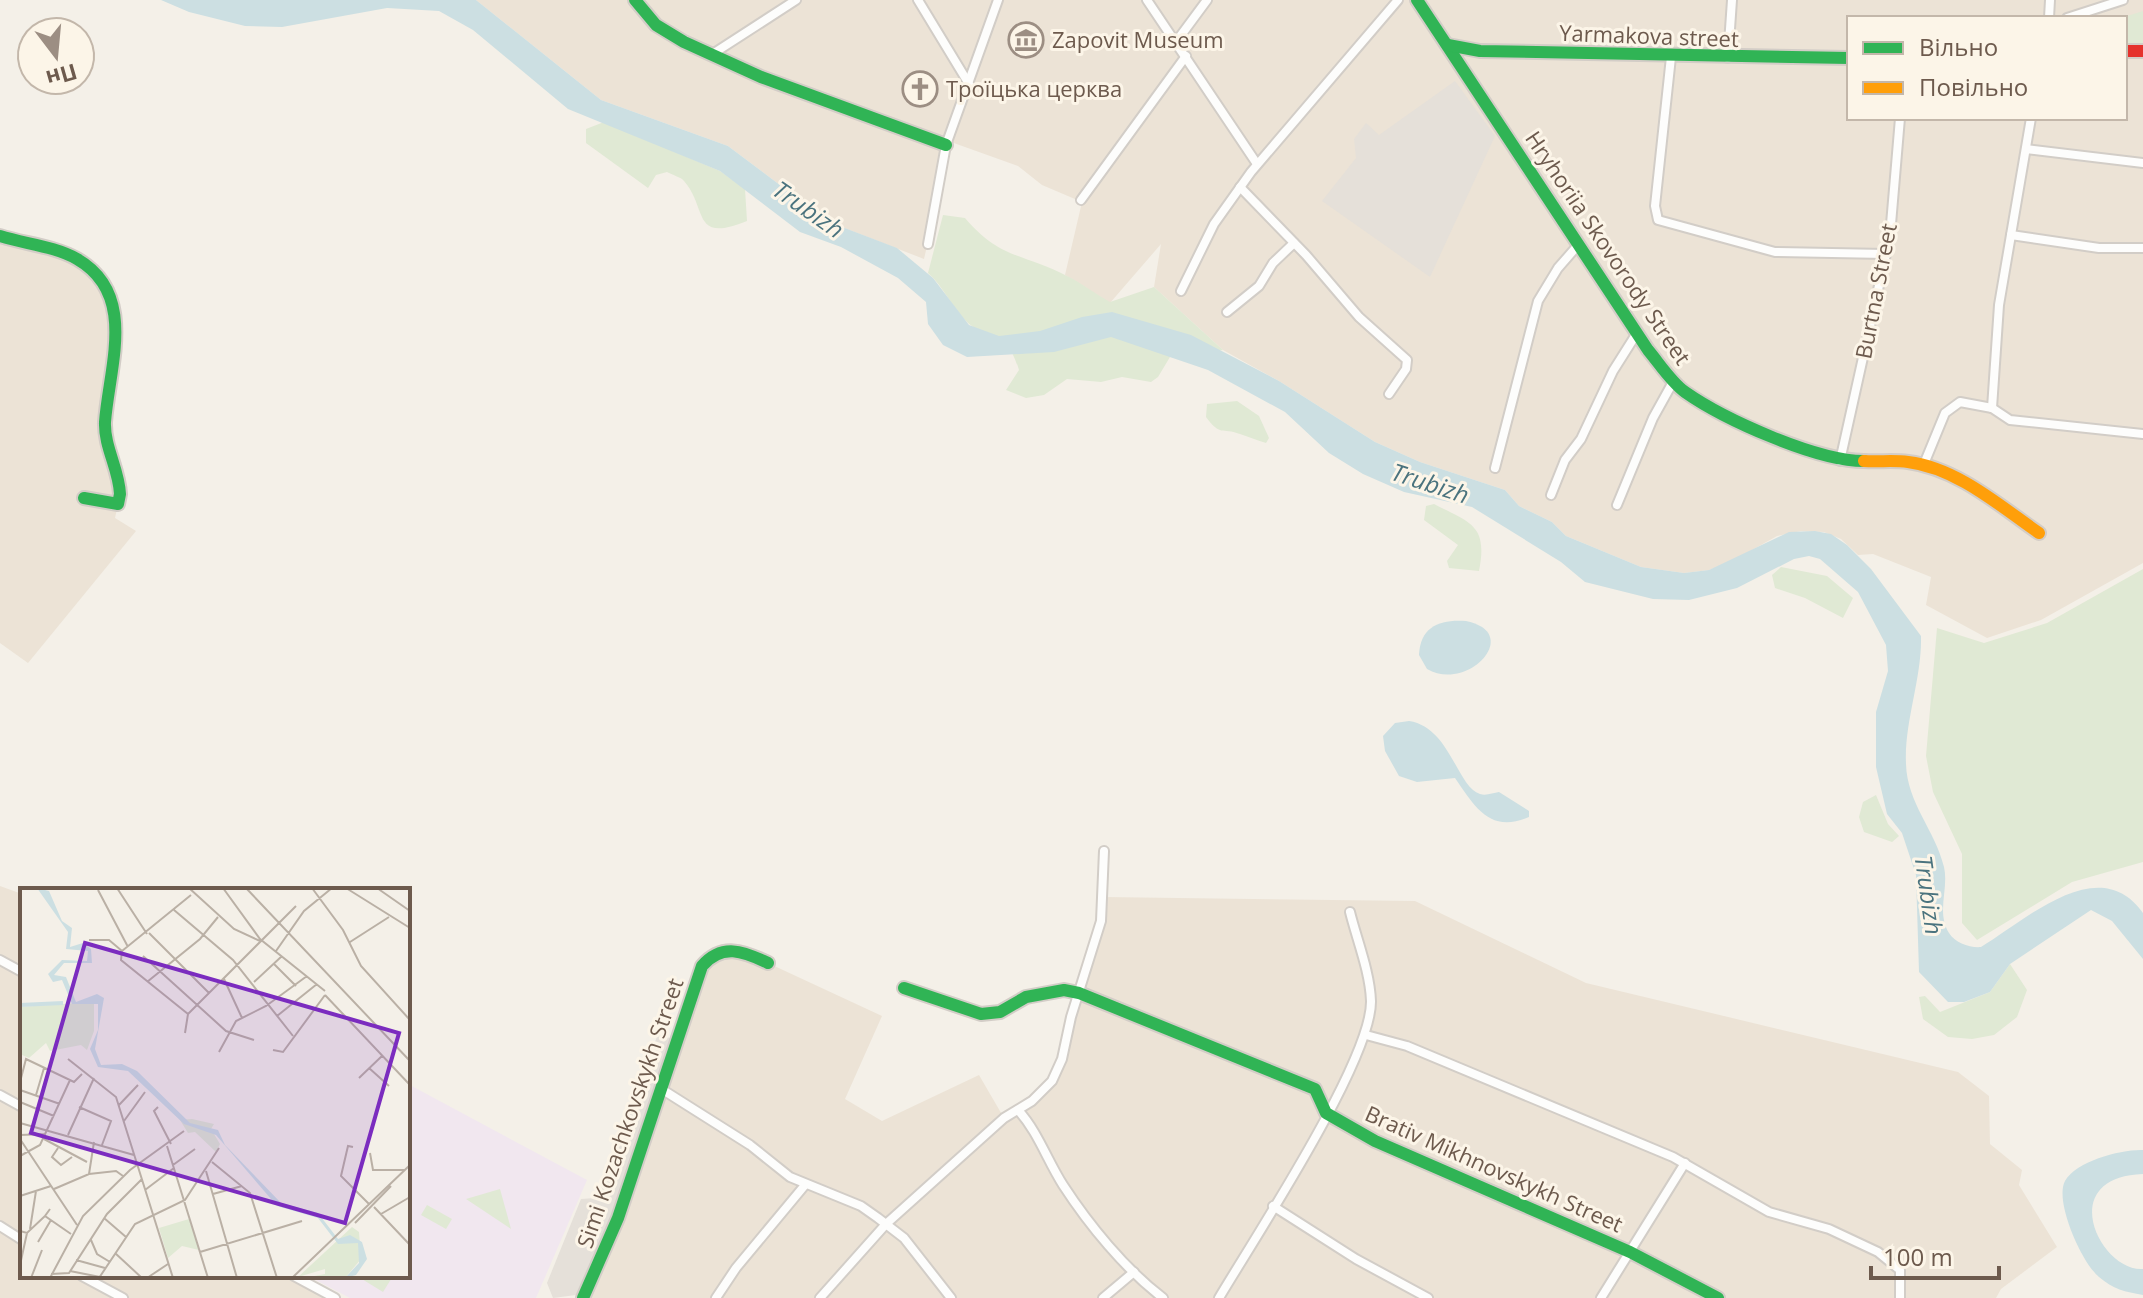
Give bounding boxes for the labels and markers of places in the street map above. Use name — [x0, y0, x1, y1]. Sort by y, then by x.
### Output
museum icon: Zapovit Museum — [1007, 21, 1045, 59]
place label: Zapovit Museum — [1052, 24, 1224, 54]
church icon: Троїцька церква — [901, 70, 939, 108]
place label: Троїцька церква — [946, 73, 1122, 103]

